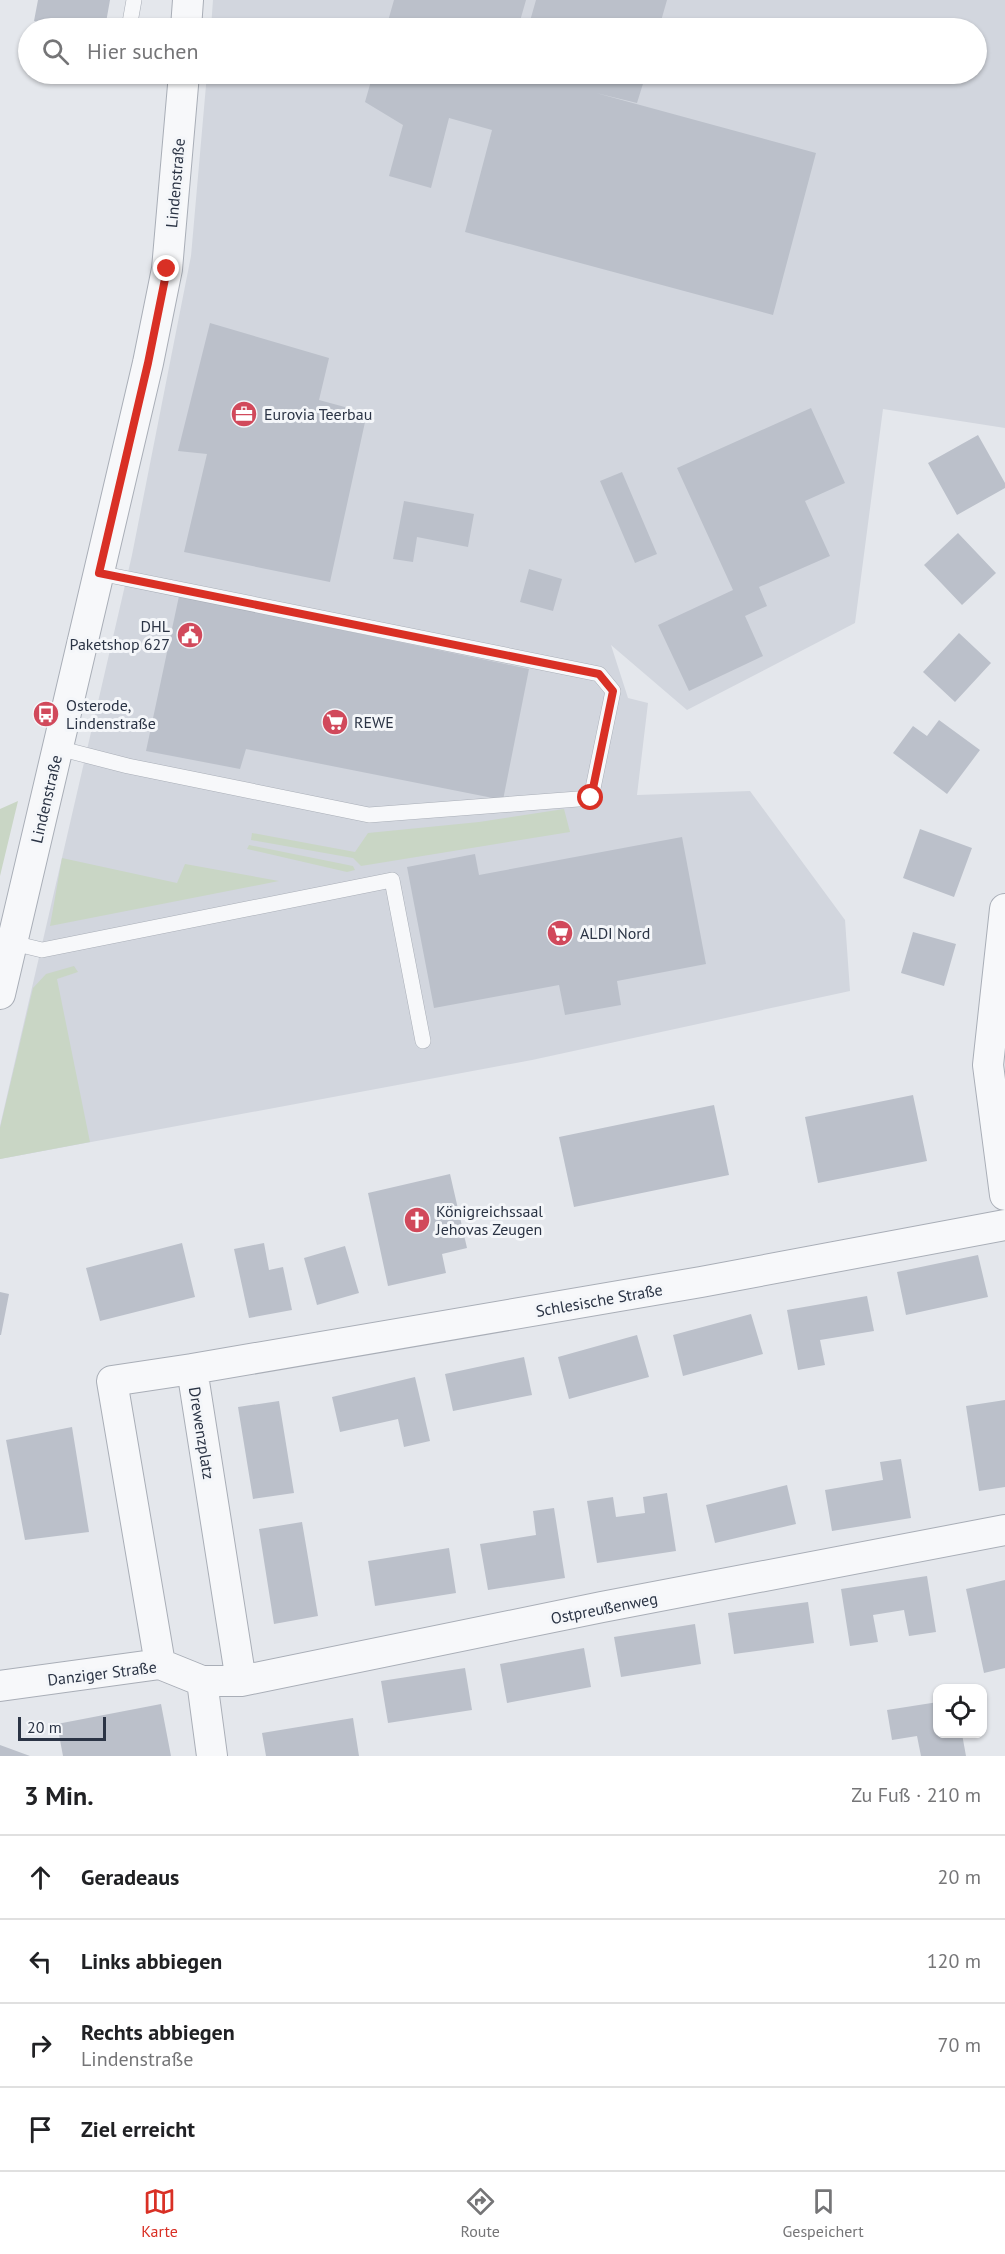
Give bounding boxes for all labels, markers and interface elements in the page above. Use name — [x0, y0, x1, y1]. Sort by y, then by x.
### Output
search box — [18, 18, 987, 84]
icon: search — [39, 35, 72, 68]
text: Hier suchen — [87, 37, 199, 65]
street label: Lindenstraße — [161, 137, 189, 229]
route end — [153, 255, 179, 281]
office icon: Eurovia Teerbau — [229, 399, 259, 429]
place label: Eurovia Teerbau — [264, 404, 372, 424]
place label: DHL Paketshop 627 — [70, 616, 170, 654]
public building icon: DHL Paketshop 627 — [175, 620, 205, 650]
place label: Osterode, Lindenstraße — [66, 695, 156, 733]
bus stop icon: Osterode, Lindenstraße — [31, 699, 61, 729]
supermarket icon: REWE — [320, 707, 350, 737]
place label: REWE — [354, 712, 394, 732]
street label: Lindenstraße — [26, 753, 66, 845]
route start — [577, 784, 603, 810]
supermarket icon: ALDI Nord — [545, 918, 575, 948]
place label: ALDI Nord — [580, 923, 650, 943]
place label: Königreichssaal Jehovas Zeugen — [435, 1201, 543, 1239]
church icon: Königreichssaal Jehovas Zeugen — [402, 1205, 432, 1235]
street label: Schlesische Straße — [534, 1279, 664, 1321]
street label: Drewenzplatz — [185, 1385, 219, 1481]
street label: Ostpreußenweg — [549, 1588, 659, 1628]
street label: Danziger Straße — [46, 1656, 158, 1690]
map controls — [933, 1684, 987, 1738]
button: locate — [933, 1684, 987, 1738]
scale bar — [18, 1714, 106, 1742]
text: 20 m — [27, 1717, 62, 1737]
text: 3 Min. — [24, 1779, 94, 1812]
text: Zu Fuß · 210 m — [851, 1782, 981, 1808]
icon: ahead — [24, 1861, 57, 1894]
text: Geradeaus — [81, 1863, 179, 1891]
text: 20 m — [938, 1864, 981, 1890]
icon: left — [24, 1945, 57, 1978]
text: Links abbiegen — [81, 1947, 222, 1975]
text: 120 m — [927, 1948, 981, 1974]
text: Rechts abbiegen — [81, 2018, 235, 2046]
icon: right — [24, 2029, 57, 2062]
text: 70 m — [938, 2032, 981, 2058]
text: Lindenstraße — [81, 2046, 193, 2072]
icon: arrive — [24, 2113, 57, 2146]
text: Ziel erreicht — [81, 2115, 195, 2143]
tab: Karte — [141, 2185, 178, 2241]
tab: Route — [461, 2185, 500, 2241]
tab: Gespeichert — [782, 2185, 864, 2241]

